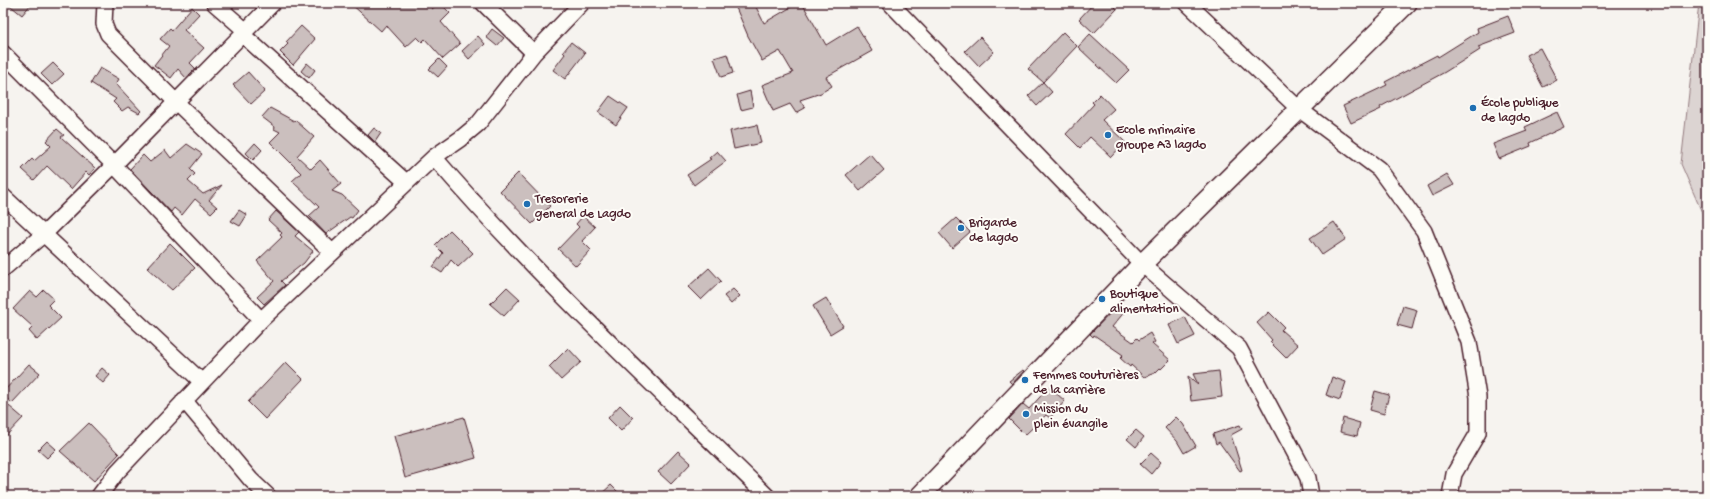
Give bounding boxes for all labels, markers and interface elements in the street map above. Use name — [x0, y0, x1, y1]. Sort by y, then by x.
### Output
place label: École publique de lagdo — [1481, 95, 1559, 126]
marker: École publique de lagdo — [1468, 103, 1478, 113]
place label: Ecole mrimaire groupe A3 lagdo — [1116, 123, 1207, 153]
marker: Ecole mrimaire groupe A3 lagdo — [1103, 130, 1113, 140]
place label: Tresorerie general de Lagdo — [534, 192, 631, 222]
marker: Tresorerie general de Lagdo — [522, 199, 532, 209]
place label: Brigarde de lagdo — [968, 216, 1018, 246]
marker: Brigarde de lagdo — [956, 223, 966, 233]
place label: Boutique alimentation — [1109, 287, 1179, 317]
marker: Boutique alimentation — [1097, 294, 1107, 304]
place label: Femmes couturières de la carrière — [1032, 368, 1140, 398]
marker: Femmes couturières de la carrière — [1020, 375, 1030, 385]
place label: Mission du plein évangile — [1033, 402, 1108, 432]
marker: Mission du plein évangile — [1021, 409, 1031, 419]

